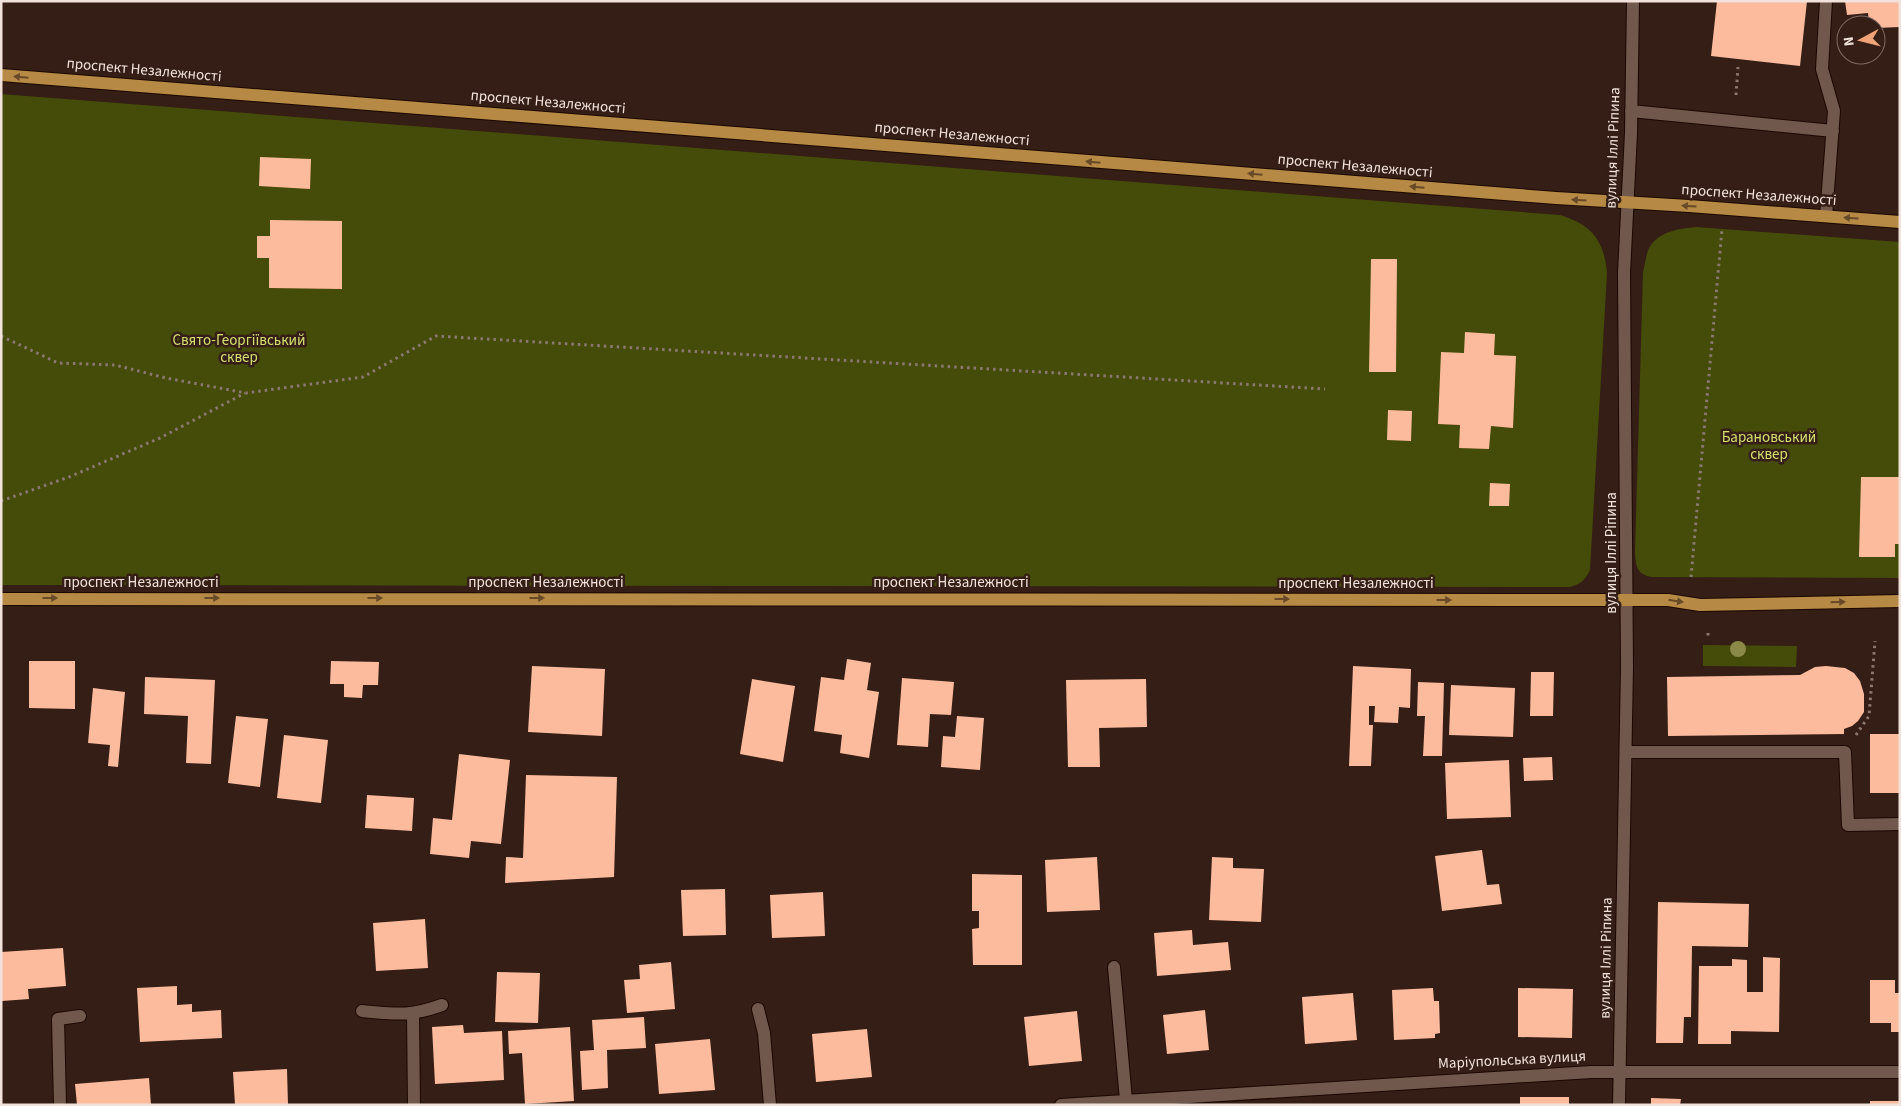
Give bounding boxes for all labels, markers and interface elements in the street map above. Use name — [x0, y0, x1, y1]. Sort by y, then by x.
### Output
north arrow — [1836, 15, 1886, 65]
text: N — [1839, 36, 1860, 47]
street label: проспект Незалежності — [66, 53, 222, 87]
one-way arrow — [12, 72, 28, 80]
street label: проспект Незалежності — [470, 85, 626, 119]
street label: вулиця Іллі Ріпина — [1600, 87, 1626, 209]
street label: проспект Незалежності — [874, 117, 1030, 151]
street label: проспект Незалежності — [1277, 149, 1433, 183]
one-way arrow — [1084, 157, 1100, 165]
one-way arrow — [1246, 170, 1262, 178]
street label: проспект Незалежності — [1681, 179, 1837, 211]
one-way arrow — [1408, 183, 1424, 191]
one-way arrow — [1570, 195, 1586, 203]
one-way arrow — [1681, 202, 1697, 210]
one-way arrow — [1843, 214, 1859, 222]
park label: Свято-Георгіївський сквер — [172, 330, 306, 368]
park label: Барановський сквер — [1722, 427, 1816, 465]
street label: вулиця Іллі Ріпина — [1601, 492, 1622, 614]
street label: проспект Незалежності — [63, 572, 219, 593]
street label: проспект Незалежності — [468, 572, 624, 593]
street label: проспект Незалежності — [873, 572, 1029, 593]
street label: проспект Незалежності — [1278, 573, 1434, 594]
one-way arrow — [42, 594, 58, 602]
one-way arrow — [205, 594, 221, 602]
one-way arrow — [367, 594, 383, 602]
one-way arrow — [530, 594, 546, 602]
one-way arrow — [1274, 595, 1290, 603]
one-way arrow — [1436, 596, 1452, 604]
one-way arrow — [1668, 598, 1684, 606]
one-way arrow — [1831, 598, 1847, 606]
street label: вулиця Іллі Ріпина — [1594, 897, 1618, 1019]
street label: Маріупольська вулиця — [1437, 1046, 1587, 1074]

